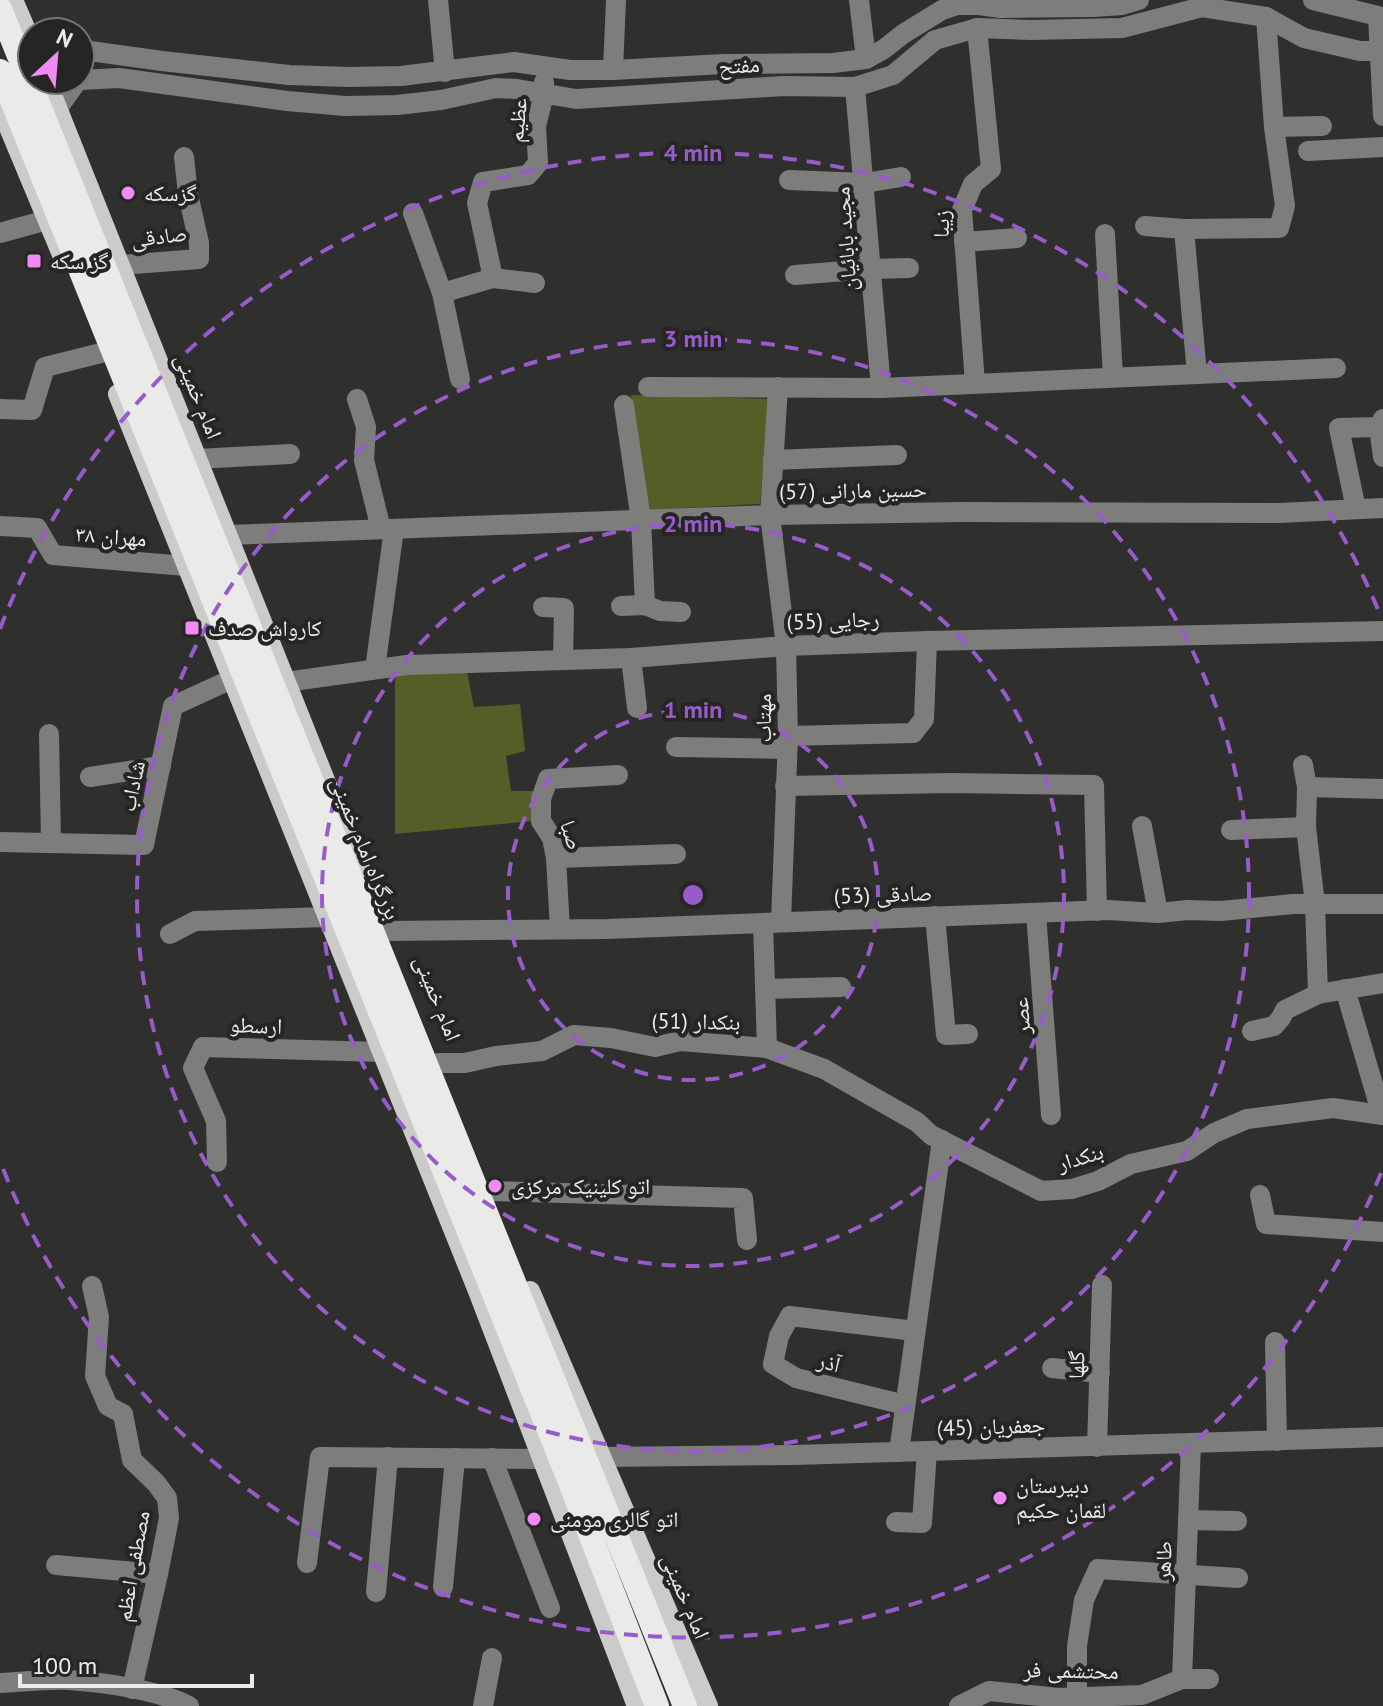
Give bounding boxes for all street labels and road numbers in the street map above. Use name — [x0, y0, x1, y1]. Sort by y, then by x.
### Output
street label: مفتح — [718, 50, 760, 80]
street label: عظیم — [501, 96, 534, 144]
street label: مجید بابائیان — [827, 186, 863, 292]
street label: زیبا — [927, 210, 955, 238]
street label: صادقی — [129, 219, 189, 253]
street label: امام خمینی — [168, 349, 229, 443]
street label: حسین مارانی (57) — [779, 475, 927, 505]
street label: مهران ۳۸ — [75, 520, 147, 552]
street label: رجایی (55) — [786, 604, 880, 636]
street label: مهتاب — [749, 694, 777, 742]
street label: شاداب — [113, 758, 151, 814]
street label: بزرگراه امام خمینی — [324, 772, 407, 924]
street label: صبا — [554, 817, 590, 853]
street label: صادقی (53) — [833, 878, 933, 910]
street label: امام خمینی — [407, 951, 468, 1045]
street label: عصر — [1006, 997, 1036, 1036]
street label: بنکدار (51) — [651, 1006, 741, 1036]
street label: ارسطو — [229, 1010, 283, 1040]
street label: بنکدار — [1053, 1137, 1106, 1178]
street label: آذر — [814, 1345, 844, 1378]
street label: گلها — [1062, 1350, 1090, 1380]
street label: جعفریان (45) — [936, 1410, 1046, 1442]
street label: مصطفی اعظم — [108, 1508, 157, 1624]
street label: طاهر — [1148, 1540, 1178, 1583]
street label: امام خمینی — [655, 1549, 716, 1643]
street label: محتشمی فر — [1022, 1655, 1119, 1685]

